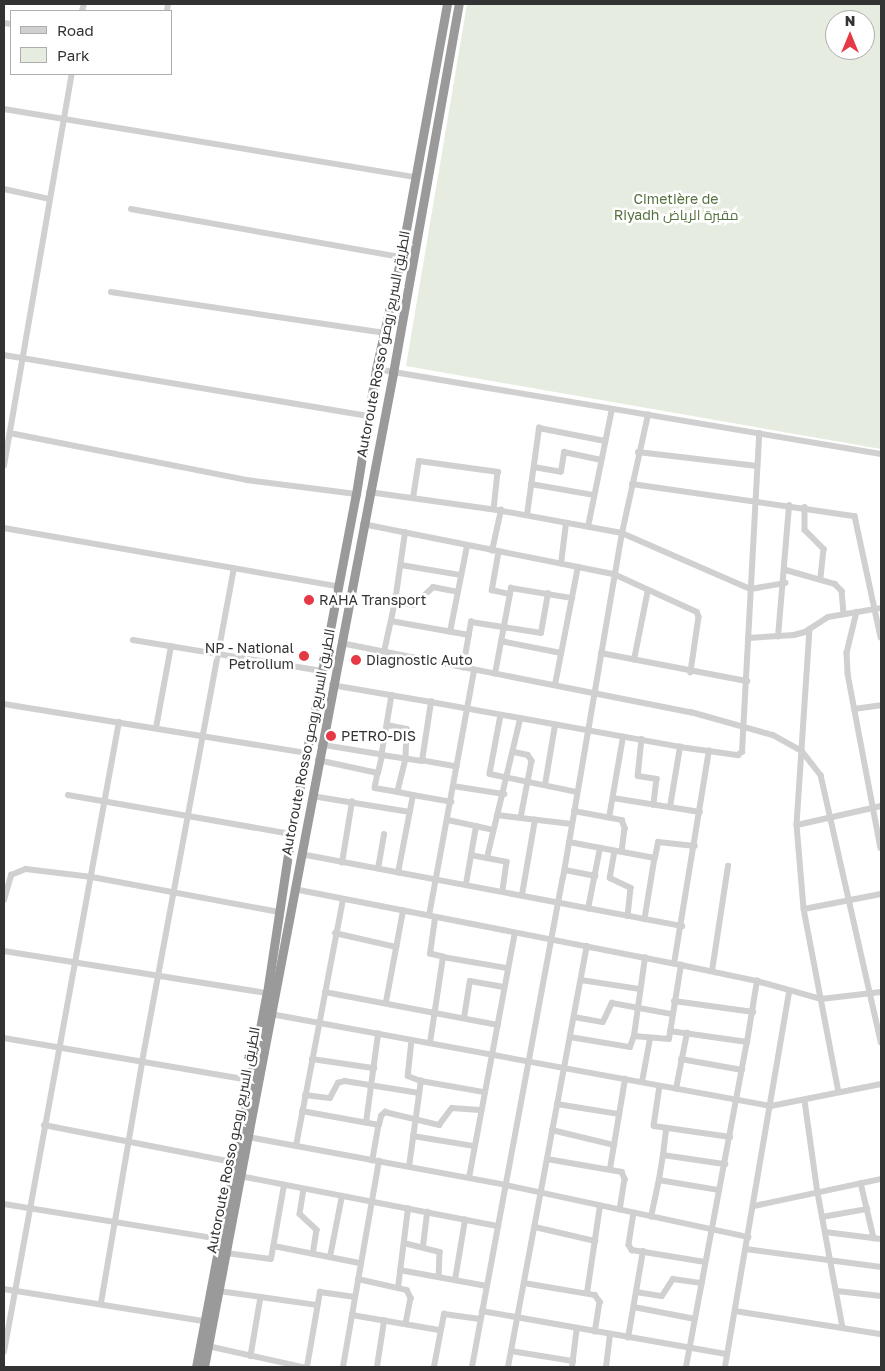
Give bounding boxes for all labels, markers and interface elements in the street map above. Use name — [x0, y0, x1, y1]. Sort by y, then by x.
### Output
legend — [10, 10, 172, 75]
north arrow — [825, 10, 875, 60]
text: N — [845, 12, 855, 29]
text: Road — [57, 21, 94, 39]
text: Park — [57, 46, 89, 64]
park label: Cimetière de Riyadh مقبرة الرياض — [614, 191, 738, 223]
street label: Autoroute Rosso الطريق السريع روصو — [353, 229, 413, 459]
place label: RAHA Transport — [319, 592, 426, 608]
marker: RAHA Transport — [303, 594, 315, 606]
street label: Autoroute Rosso الطريق السريع روصو — [278, 627, 338, 857]
place label: NP - National Petrolium — [205, 640, 294, 672]
marker: NP - National Petrolium — [298, 650, 310, 662]
place label: Diagnostic Auto — [366, 652, 473, 668]
marker: Diagnostic Auto — [350, 654, 362, 666]
place label: PETRO-DIS — [341, 728, 416, 744]
marker: PETRO-DIS — [325, 730, 337, 742]
street label: Autoroute Rosso الطريق السريع روصو — [203, 1025, 263, 1255]

